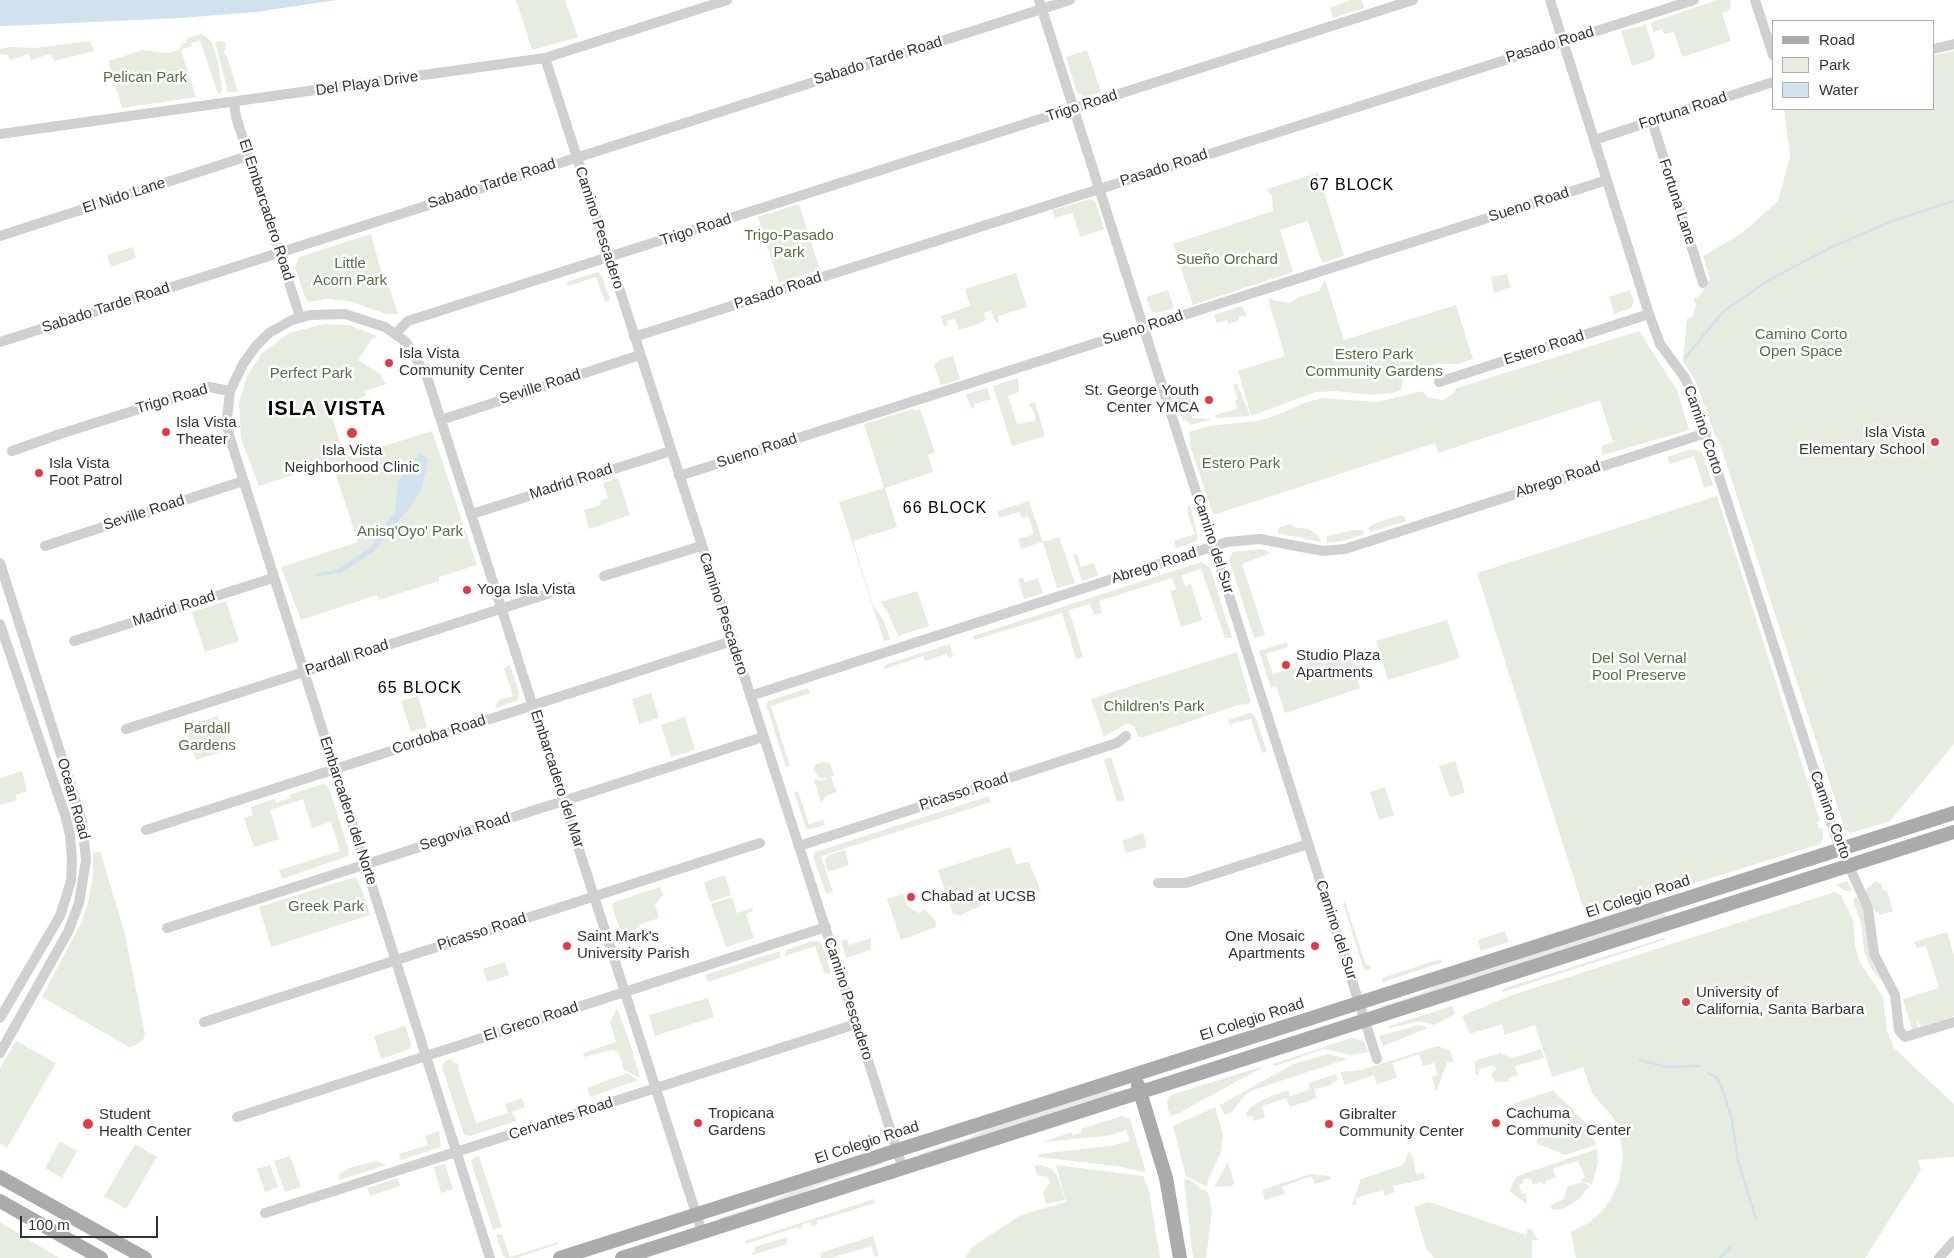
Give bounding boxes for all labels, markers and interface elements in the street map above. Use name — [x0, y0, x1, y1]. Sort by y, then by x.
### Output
legend — [1772, 20, 1934, 110]
street label: Pasado Road — [1504, 23, 1596, 67]
text: Road — [1819, 31, 1855, 48]
street label: Sabado Tarde Road — [812, 33, 944, 89]
text: Park — [1819, 56, 1850, 73]
street label: Del Playa Drive — [315, 68, 419, 100]
park label: Pelican Park — [103, 69, 187, 87]
text: Water — [1819, 81, 1858, 98]
street label: Trigo Road — [1044, 86, 1120, 126]
street label: Fortuna Road — [1637, 88, 1729, 134]
street label: El Embarcadero Road — [235, 137, 297, 283]
street label: Pasado Road — [1118, 145, 1210, 191]
street label: Sabado Tarde Road — [426, 155, 558, 213]
street label: Fortuna Lane — [1655, 157, 1699, 247]
street label: Camino Pescadero — [571, 165, 627, 291]
street label: El Nido Lane — [80, 174, 168, 218]
district label: 67 BLOCK — [1309, 176, 1395, 196]
street label: Sueno Road — [1487, 184, 1571, 226]
street label: Trigo Road — [658, 210, 734, 250]
park label: Trigo-Pasado Park — [744, 227, 834, 262]
park label: Sueño Orchard — [1176, 251, 1278, 269]
park label: Little Acorn Park — [313, 255, 387, 290]
street label: Pasado Road — [732, 268, 824, 314]
street label: Sabado Tarde Road — [40, 279, 172, 337]
street label: Sueno Road — [1101, 307, 1185, 349]
park label: Camino Corto Open Space — [1755, 326, 1847, 361]
street label: Estero Road — [1502, 327, 1586, 369]
place label: Isla Vista Community Center — [399, 345, 524, 380]
park label: Estero Park Community Gardens — [1305, 346, 1443, 381]
marker: Isla Vista Community Center — [383, 357, 395, 369]
park label: Perfect Park — [270, 365, 352, 383]
street label: Seville Road — [497, 365, 583, 409]
street label: Trigo Road — [134, 380, 210, 418]
place label: St. George Youth Center YMCA — [1084, 382, 1199, 417]
street label: Camino Corto — [1679, 383, 1727, 477]
marker: St. George Youth Center YMCA — [1203, 394, 1215, 406]
district label: ISLA VISTA — [266, 397, 388, 421]
place label: Isla Vista Theater — [176, 414, 237, 449]
place label: Isla Vista Elementary School — [1799, 424, 1925, 459]
marker: Isla Vista Theater — [160, 426, 172, 438]
marker: Isla Vista Neighborhood Clinic — [345, 426, 359, 440]
street label: Sueno Road — [715, 430, 799, 472]
marker: Isla Vista Elementary School — [1929, 436, 1941, 448]
place label: Isla Vista Neighborhood Clinic — [284, 442, 420, 477]
place label: Isla Vista Foot Patrol — [49, 455, 122, 490]
park label: Estero Park — [1202, 455, 1280, 473]
street label: Abrego Road — [1513, 458, 1603, 502]
street label: Madrid Road — [527, 460, 615, 504]
marker: Isla Vista Foot Patrol — [33, 467, 45, 479]
street label: Seville Road — [101, 491, 187, 535]
street label: Camino del Sur — [1188, 492, 1238, 596]
district label: 66 BLOCK — [902, 499, 988, 519]
park label: Anisq'Oyo' Park — [357, 523, 463, 541]
street label: Abrego Road — [1109, 544, 1199, 588]
street label: Camino Pescadero — [695, 551, 751, 677]
place label: Yoga Isla Vista — [477, 581, 575, 599]
marker: Yoga Isla Vista — [461, 584, 473, 596]
street label: Madrid Road — [130, 587, 218, 631]
street label: Pardall Road — [303, 636, 391, 680]
place label: Studio Plaza Apartments — [1296, 647, 1380, 682]
park label: Del Sol Vernal Pool Preserve — [1591, 650, 1687, 685]
marker: Studio Plaza Apartments — [1280, 659, 1292, 671]
district label: 65 BLOCK — [377, 679, 463, 699]
park label: Children's Park — [1103, 698, 1205, 716]
street label: Embarcadero del Mar — [526, 708, 588, 850]
street label: Cordoba Road — [390, 711, 488, 759]
park label: Pardall Gardens — [178, 720, 236, 755]
street label: Embarcadero del Norte — [315, 734, 381, 888]
street label: Ocean Road — [53, 756, 93, 842]
street label: Camino Corto — [1806, 768, 1854, 862]
street label: Picasso Road — [917, 769, 1011, 815]
street label: Segovia Road — [417, 809, 513, 855]
street label: El Colegio Road — [1584, 872, 1692, 922]
street label: Camino del Sur — [1311, 878, 1361, 982]
place label: Chabad at UCSB — [921, 888, 1036, 906]
marker: Chabad at UCSB — [905, 891, 917, 903]
park label: Greek Park — [288, 898, 364, 916]
street label: Picasso Road — [435, 909, 529, 955]
place label: Saint Mark's University Parish — [577, 928, 690, 963]
place label: One Mosaic Apartments — [1225, 928, 1305, 963]
street label: Camino Pescadero — [820, 936, 876, 1062]
marker: Saint Mark's University Parish — [561, 940, 573, 952]
marker: One Mosaic Apartments — [1309, 940, 1321, 952]
place label: University of California, Santa Barbara — [1696, 984, 1864, 1019]
street label: El Colegio Road — [1198, 995, 1306, 1045]
marker: University of California, Santa Barbara — [1680, 996, 1692, 1008]
street label: El Greco Road — [481, 998, 581, 1046]
street label: Cervantes Road — [507, 1094, 615, 1144]
place label: Tropicana Gardens — [708, 1105, 774, 1140]
place label: Cachuma Community Center — [1506, 1105, 1631, 1140]
place label: Student Health Center — [99, 1106, 192, 1141]
place label: Gibralter Community Center — [1339, 1106, 1464, 1141]
marker: Student Health Center — [81, 1117, 95, 1131]
marker: Tropicana Gardens — [692, 1117, 704, 1129]
marker: Cachuma Community Center — [1490, 1117, 1502, 1129]
street label: El Colegio Road — [813, 1118, 921, 1168]
marker: Gibralter Community Center — [1323, 1118, 1335, 1130]
scale bar — [22, 1206, 160, 1238]
text: 100 m — [28, 1216, 70, 1233]

